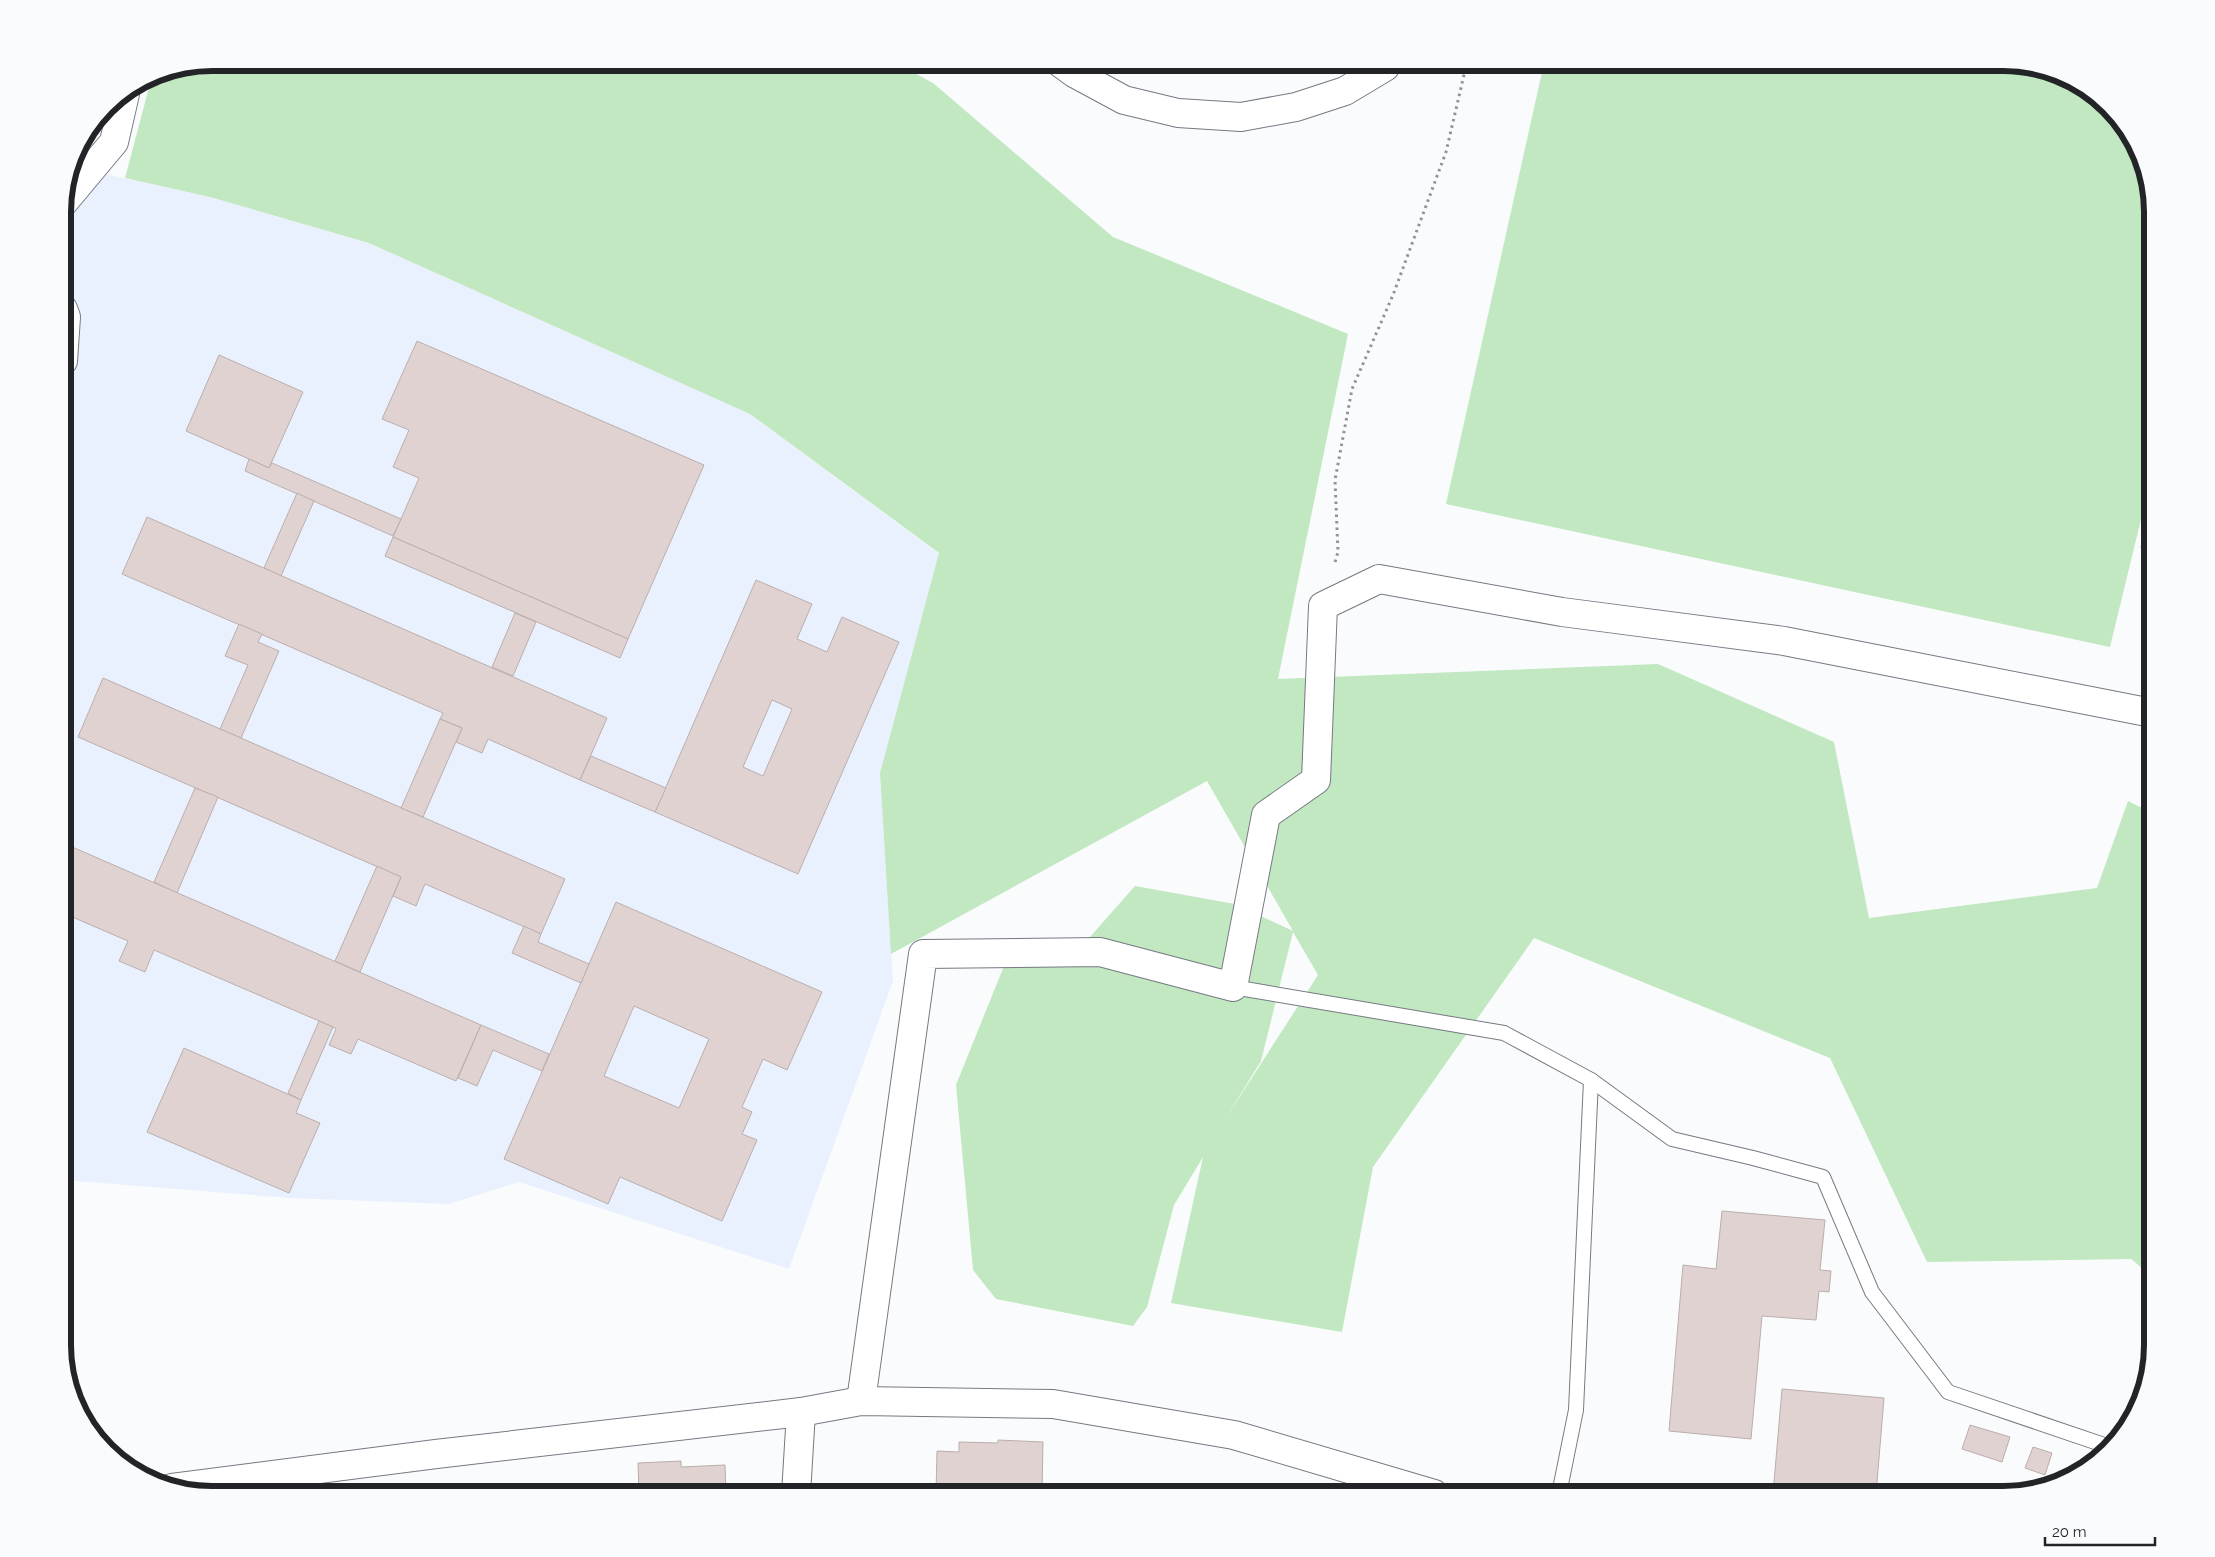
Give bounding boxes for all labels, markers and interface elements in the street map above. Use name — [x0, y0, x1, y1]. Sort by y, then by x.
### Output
scale bar — [2045, 1514, 2155, 1546]
text: 20 m — [2052, 1523, 2087, 1541]

